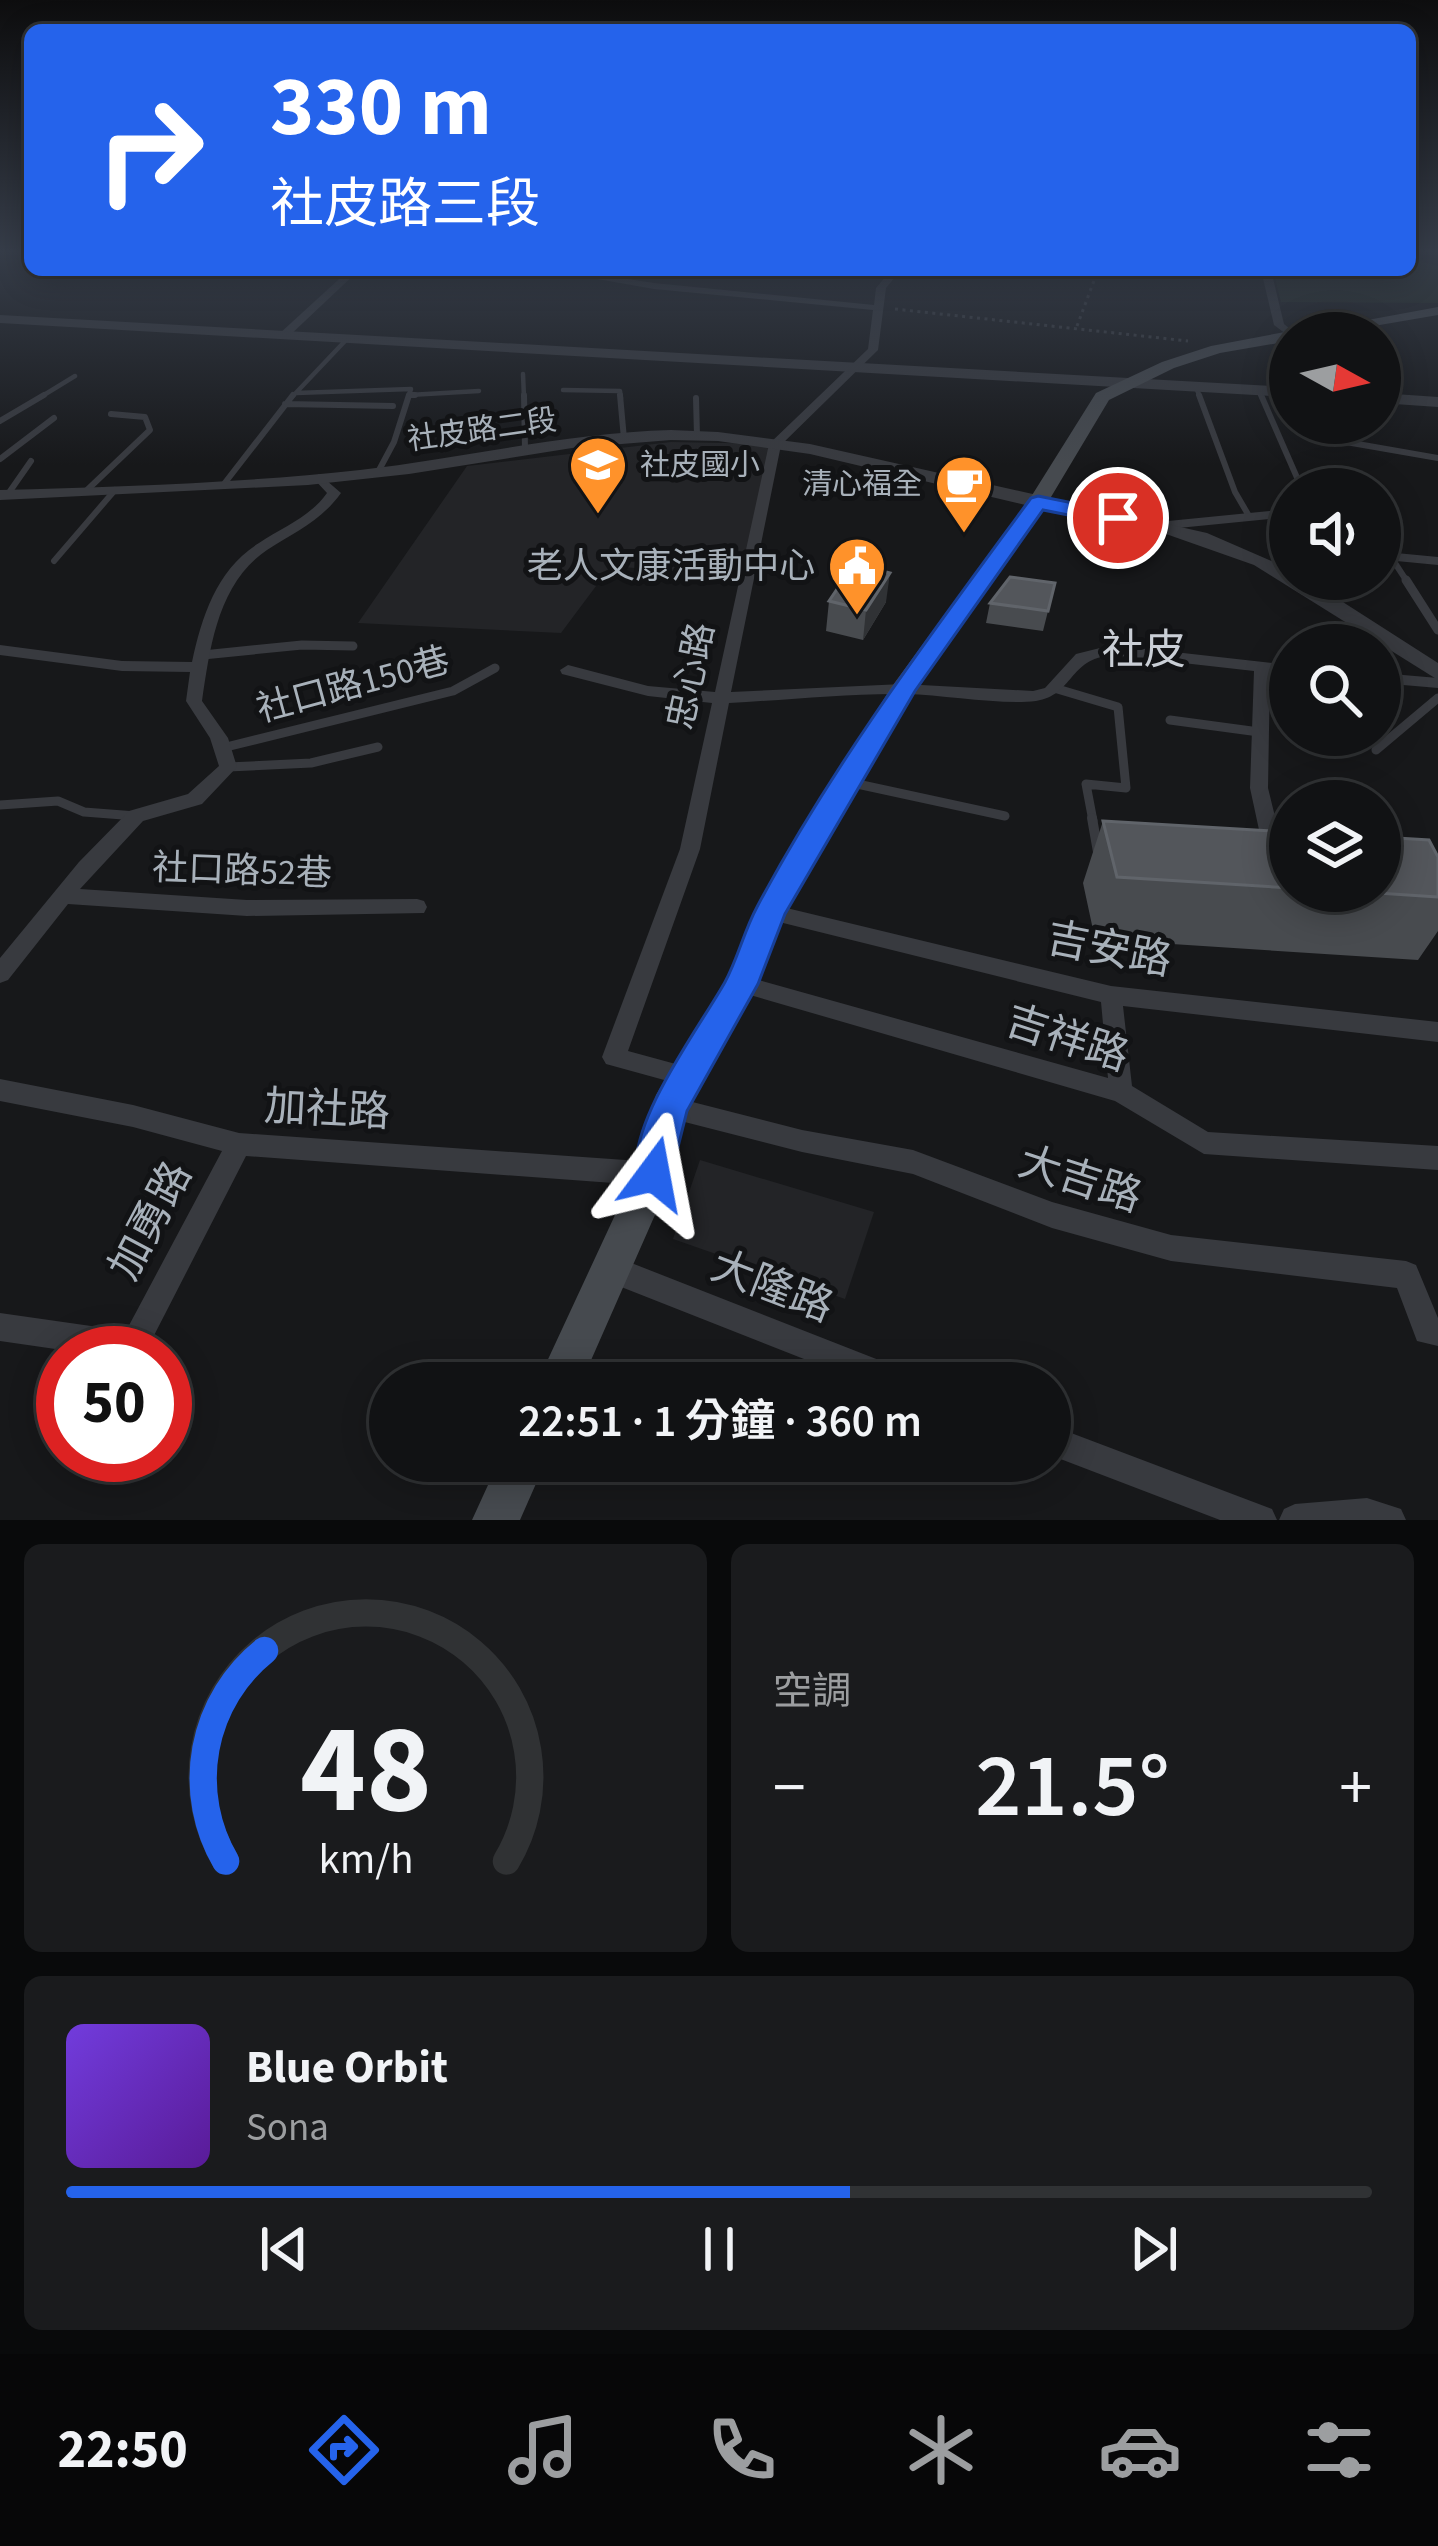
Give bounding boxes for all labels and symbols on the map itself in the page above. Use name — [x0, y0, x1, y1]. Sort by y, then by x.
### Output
north arrow — [1269, 312, 1401, 444]
street label: 社皮路二段 — [405, 398, 559, 462]
school or university icon: 社皮國小 — [567, 434, 629, 516]
place label: 社皮國小 — [640, 444, 760, 487]
cafe icon: 清心福全 — [933, 453, 995, 535]
place label: 清心福全 — [802, 463, 922, 506]
pin — [1067, 467, 1169, 569]
public building icon: 老人文康活動中心 — [826, 535, 888, 617]
place label: 老人文康活動中心 — [527, 541, 815, 592]
street label: 忠心路 — [655, 618, 727, 734]
district label: 社皮 — [1102, 621, 1186, 681]
street label: 社口路150巷 — [251, 635, 455, 735]
street label: 社口路52巷 — [151, 842, 333, 900]
street label: 吉安路 — [1041, 909, 1177, 991]
street label: 吉祥路 — [998, 991, 1136, 1087]
street label: 加社路 — [263, 1077, 391, 1143]
position arrow — [591, 1111, 717, 1237]
street label: 大吉路 — [1011, 1132, 1149, 1228]
street label: 加勇路 — [95, 1151, 207, 1291]
street label: 大隆路 — [702, 1236, 842, 1338]
speed limit sign: 50 — [36, 1326, 192, 1482]

